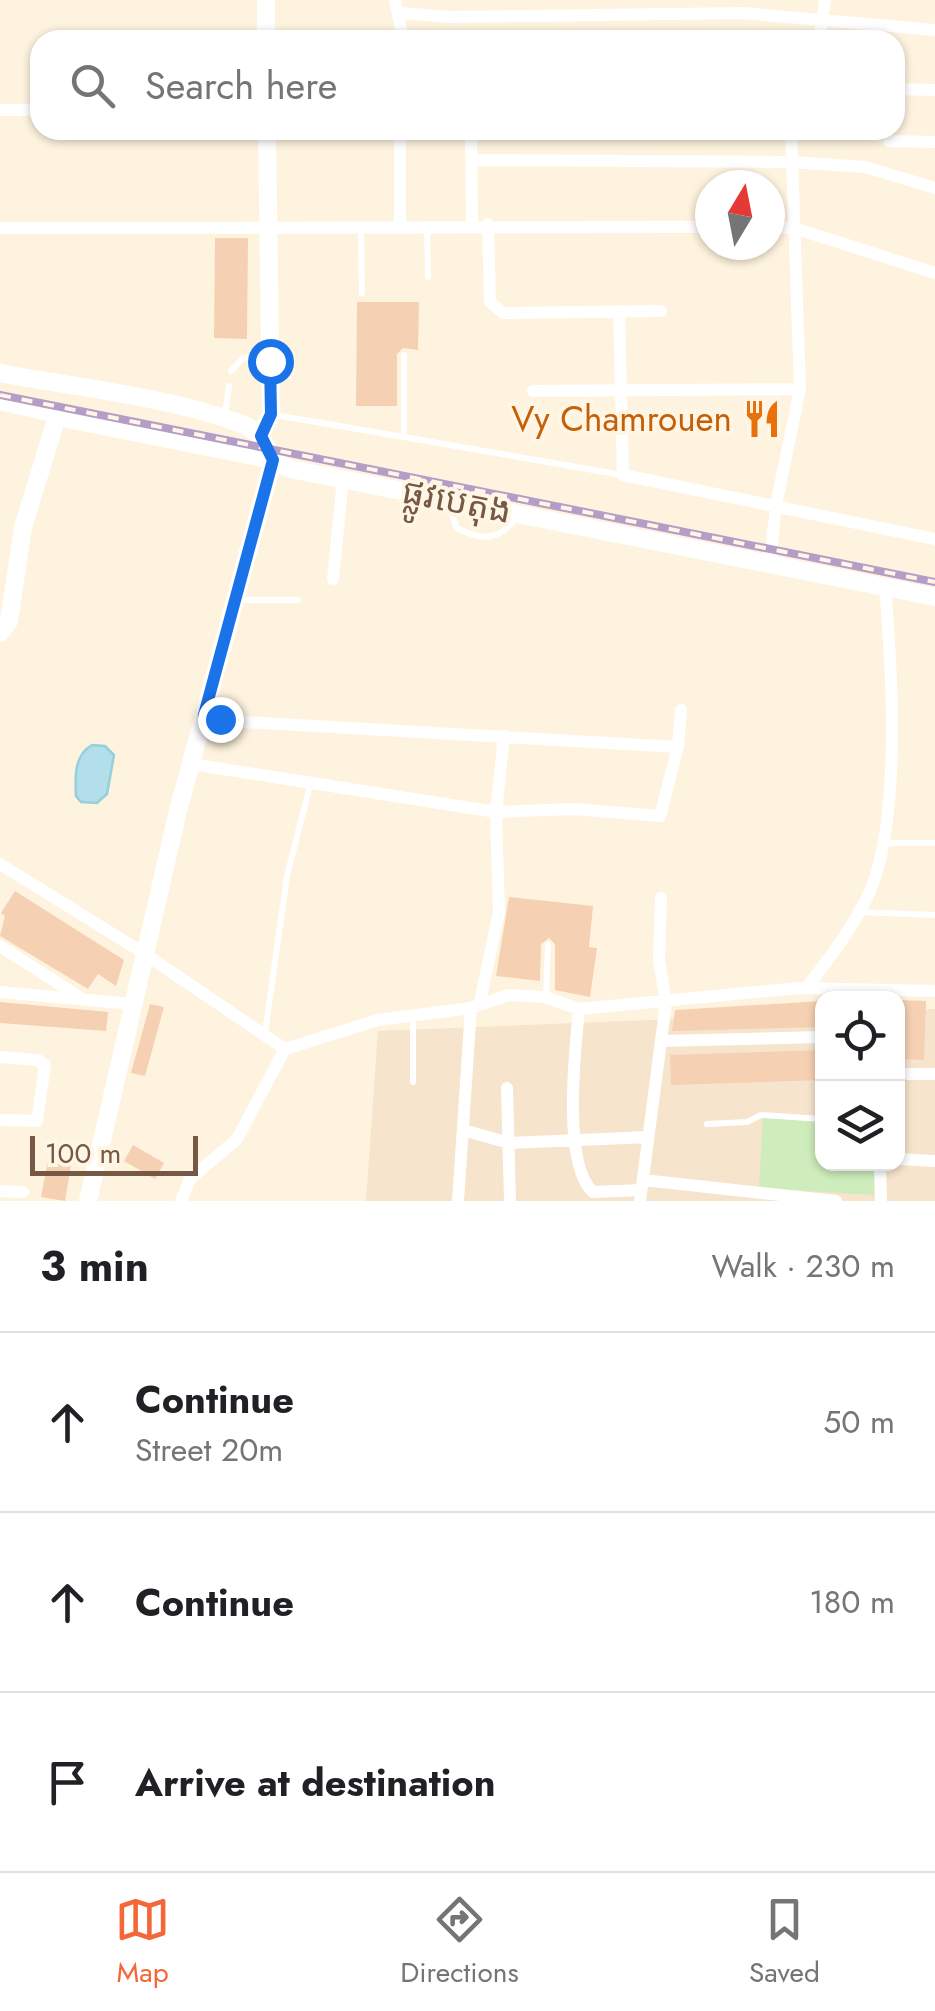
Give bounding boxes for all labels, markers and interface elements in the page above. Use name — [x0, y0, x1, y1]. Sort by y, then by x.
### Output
search box — [30, 30, 905, 140]
icon: search — [65, 58, 120, 113]
text: Search here — [145, 58, 337, 113]
north arrow — [695, 170, 785, 260]
route start — [248, 339, 294, 385]
place label: Vy Chamrouen — [511, 394, 732, 444]
restaurant icon: Vy Chamrouen — [741, 398, 783, 440]
street label: ផ្លូវបេតុង — [397, 466, 516, 542]
route end — [198, 697, 244, 743]
map controls — [815, 991, 905, 1171]
button: locate — [815, 991, 905, 1081]
button: layers — [815, 1081, 905, 1171]
scale bar — [30, 1131, 198, 1176]
text: 100 m — [45, 1133, 121, 1174]
text: 3 min — [40, 1236, 149, 1297]
text: Walk · 230 m — [711, 1243, 895, 1289]
text: Continue — [135, 1372, 294, 1427]
icon: ahead — [40, 1395, 95, 1450]
text: 50 m — [823, 1399, 895, 1445]
text: Street 20m — [135, 1427, 283, 1473]
icon: ahead — [40, 1575, 95, 1630]
text: Continue — [135, 1575, 294, 1630]
text: 180 m — [809, 1579, 895, 1625]
icon: arrive — [40, 1755, 95, 1810]
text: Arrive at destination — [135, 1755, 496, 1810]
tab: Map — [115, 1892, 170, 1993]
tab: Directions — [400, 1892, 519, 1993]
tab: Saved — [749, 1892, 820, 1993]

